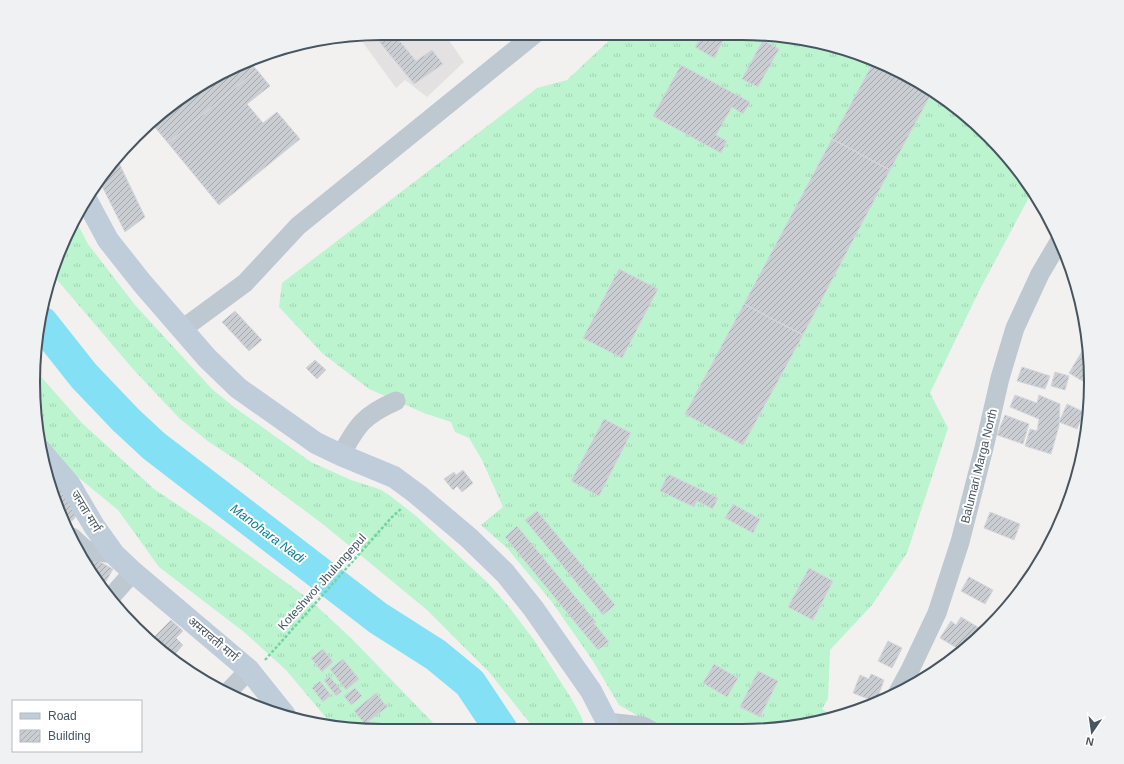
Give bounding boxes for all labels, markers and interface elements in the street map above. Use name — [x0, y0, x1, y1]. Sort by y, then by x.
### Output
street label: Balumari Marga North — [958, 407, 1000, 525]
street label: जनता मार्ग — [68, 488, 104, 535]
water label: Manohara Nadi — [228, 501, 309, 567]
street label: Koteshwor Jhulungepul — [275, 531, 369, 633]
street label: अमरावती मार्ग — [185, 613, 242, 665]
legend — [12, 700, 142, 752]
text: Road — [48, 709, 77, 723]
north arrow — [1072, 712, 1112, 752]
text: Building — [48, 729, 91, 743]
text: N — [1084, 735, 1095, 748]

